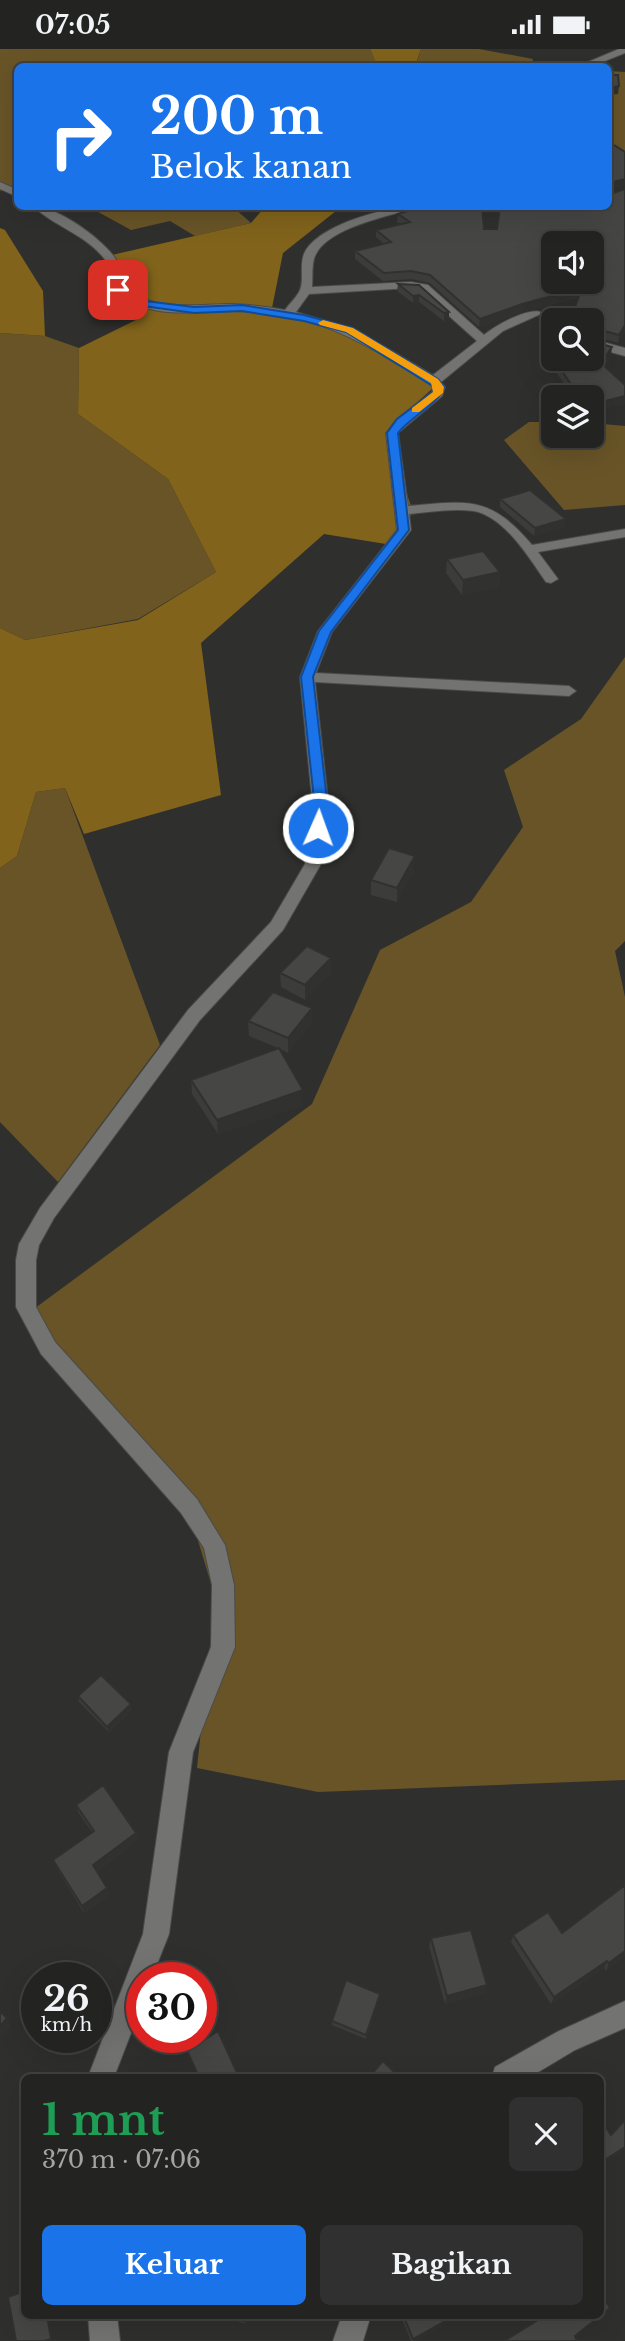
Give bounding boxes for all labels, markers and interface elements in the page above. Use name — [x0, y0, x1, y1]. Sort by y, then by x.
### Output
text: 07:05 — [35, 9, 111, 41]
text: 200 m — [150, 86, 323, 147]
icon: right — [35, 91, 126, 182]
text: Belok kanan — [150, 147, 352, 187]
map controls — [541, 231, 604, 448]
button: sound — [541, 231, 604, 294]
pin — [88, 260, 148, 320]
icon: arrive — [99, 271, 137, 309]
button: search — [541, 308, 604, 371]
button: layers — [541, 385, 604, 448]
position arrow — [281, 791, 355, 865]
speed limit sign: 30 — [126, 1962, 217, 2053]
text: 26 — [43, 1977, 90, 2020]
text: km/h — [41, 2014, 92, 2036]
text: 1 mnt — [42, 2094, 165, 2146]
button: close — [509, 2097, 583, 2171]
text: 370 m · 07:06 — [42, 2146, 201, 2174]
button: Keluar — [42, 2225, 306, 2305]
button: Bagikan — [320, 2225, 583, 2305]

